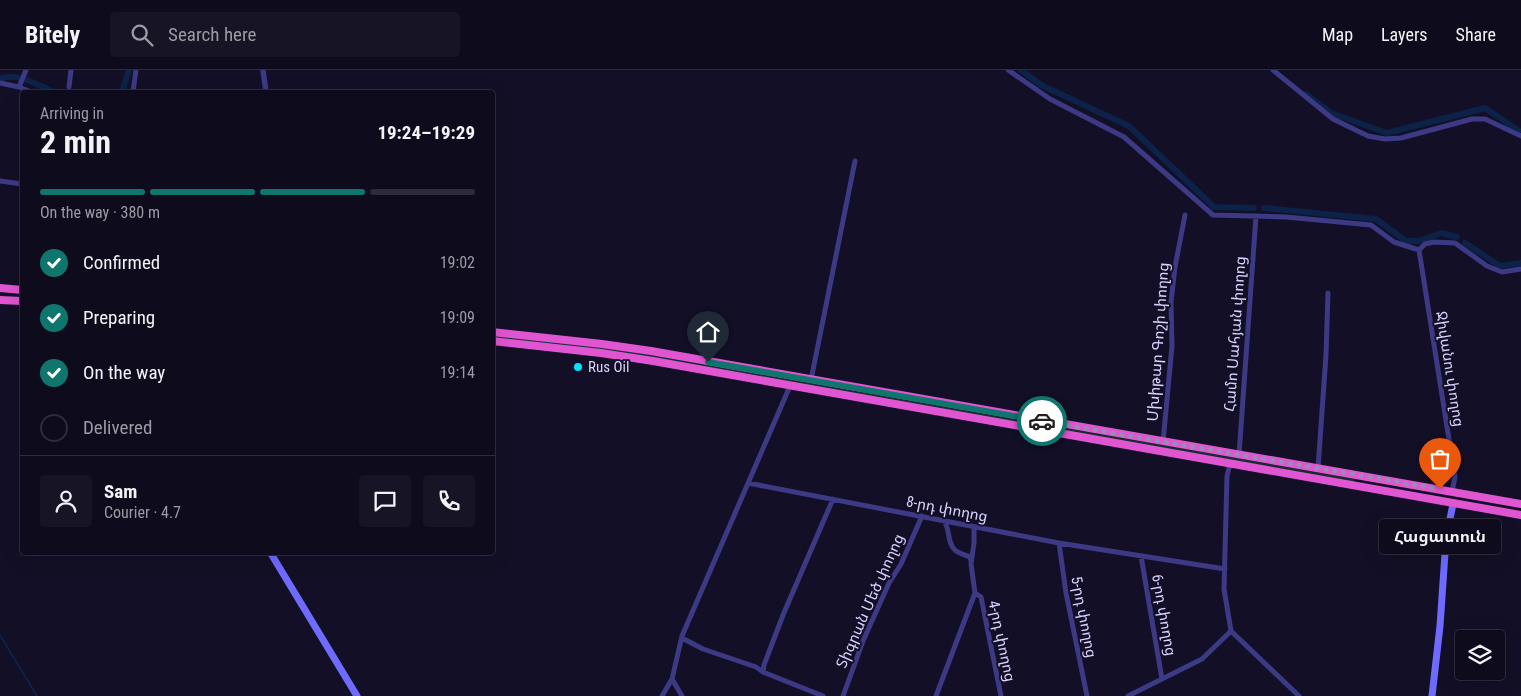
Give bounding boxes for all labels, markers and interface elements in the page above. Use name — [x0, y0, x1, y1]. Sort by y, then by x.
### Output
search box — [110, 12, 460, 57]
text: Bitely — [25, 21, 80, 49]
icon: search — [128, 21, 156, 49]
text: Search here — [168, 23, 256, 46]
text: Map — [1322, 24, 1353, 45]
text: Layers — [1381, 24, 1428, 45]
text: Share — [1456, 24, 1496, 45]
text: Arriving in — [40, 104, 104, 123]
text: 19:24–19:29 — [377, 121, 475, 144]
text: 2 min — [40, 123, 111, 161]
text: On the way · 380 m — [40, 203, 160, 222]
icon: check — [40, 249, 68, 277]
text: Confirmed — [83, 251, 160, 274]
text: 19:02 — [440, 253, 475, 272]
street label: Համո Սահյան փողոց — [1221, 256, 1249, 412]
street label: Մխիթար Գոշի փողոց — [1143, 262, 1173, 422]
icon: check — [40, 304, 68, 332]
text: Preparing — [83, 306, 155, 329]
text: 19:09 — [440, 308, 475, 327]
street label: Ջիվանու փողոց — [1432, 310, 1468, 428]
pin — [687, 311, 729, 362]
icon: home — [694, 318, 722, 346]
place label: Rus Oil — [588, 358, 629, 376]
icon: check — [40, 359, 68, 387]
text: On the way — [83, 361, 165, 384]
marker: Rus Oil — [572, 361, 584, 373]
text: 19:14 — [440, 363, 475, 382]
courier — [1017, 396, 1067, 446]
icon: car — [1028, 407, 1056, 435]
text: Delivered — [83, 416, 152, 439]
pin — [1419, 438, 1461, 489]
icon: bag — [1426, 445, 1454, 473]
button: person — [40, 475, 92, 527]
button: chat — [359, 475, 411, 527]
button: phone — [423, 475, 475, 527]
text: Sam — [104, 480, 137, 503]
street label: 8-րդ փողոց — [905, 492, 989, 526]
text: Courier · 4.7 — [104, 503, 181, 522]
callout: Հացատուն — [1379, 519, 1501, 554]
text: Հացատուն — [1394, 527, 1486, 546]
street label: Տիգրան Մեծ փողոց — [832, 531, 908, 671]
street label: 6-րդ փողոց — [1148, 573, 1180, 657]
street label: 5-րդ փողոց — [1067, 575, 1101, 659]
street label: 4-րդ փողոց — [985, 599, 1019, 683]
map controls — [1455, 630, 1505, 680]
button: layers — [1455, 630, 1505, 680]

